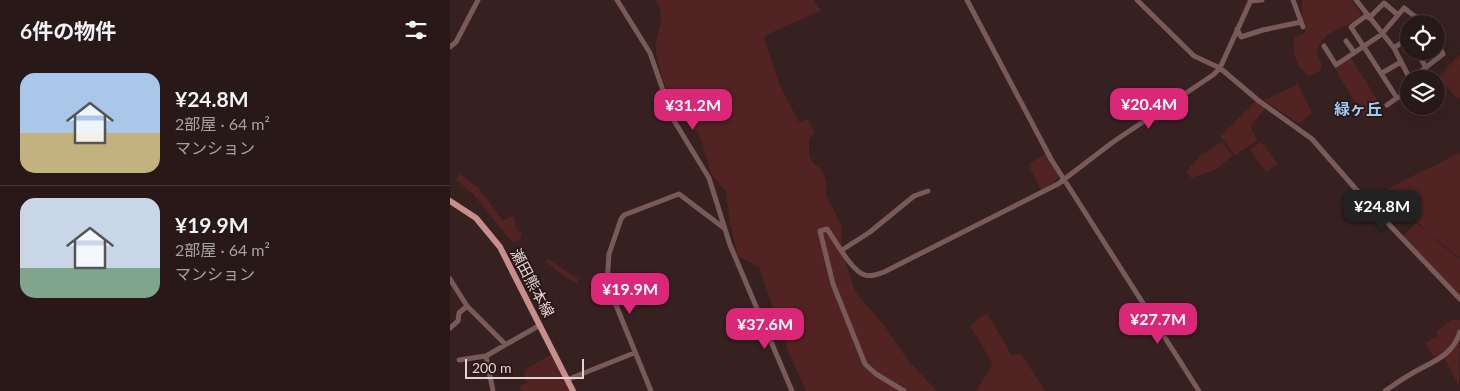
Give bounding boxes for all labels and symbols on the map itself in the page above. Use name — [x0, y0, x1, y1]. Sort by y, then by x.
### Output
pin: ¥31.2M — [652, 88, 734, 131]
pin: ¥20.4M — [1108, 88, 1190, 130]
district label: 緑ヶ丘 — [1334, 99, 1382, 118]
pin: ¥24.8M — [1341, 190, 1423, 232]
street label: 瀬田熊本線 — [507, 245, 558, 320]
pin: ¥19.9M — [589, 272, 671, 315]
pin: ¥27.7M — [1117, 302, 1199, 345]
pin: ¥37.6M — [724, 308, 806, 350]
scale bar — [465, 356, 584, 379]

